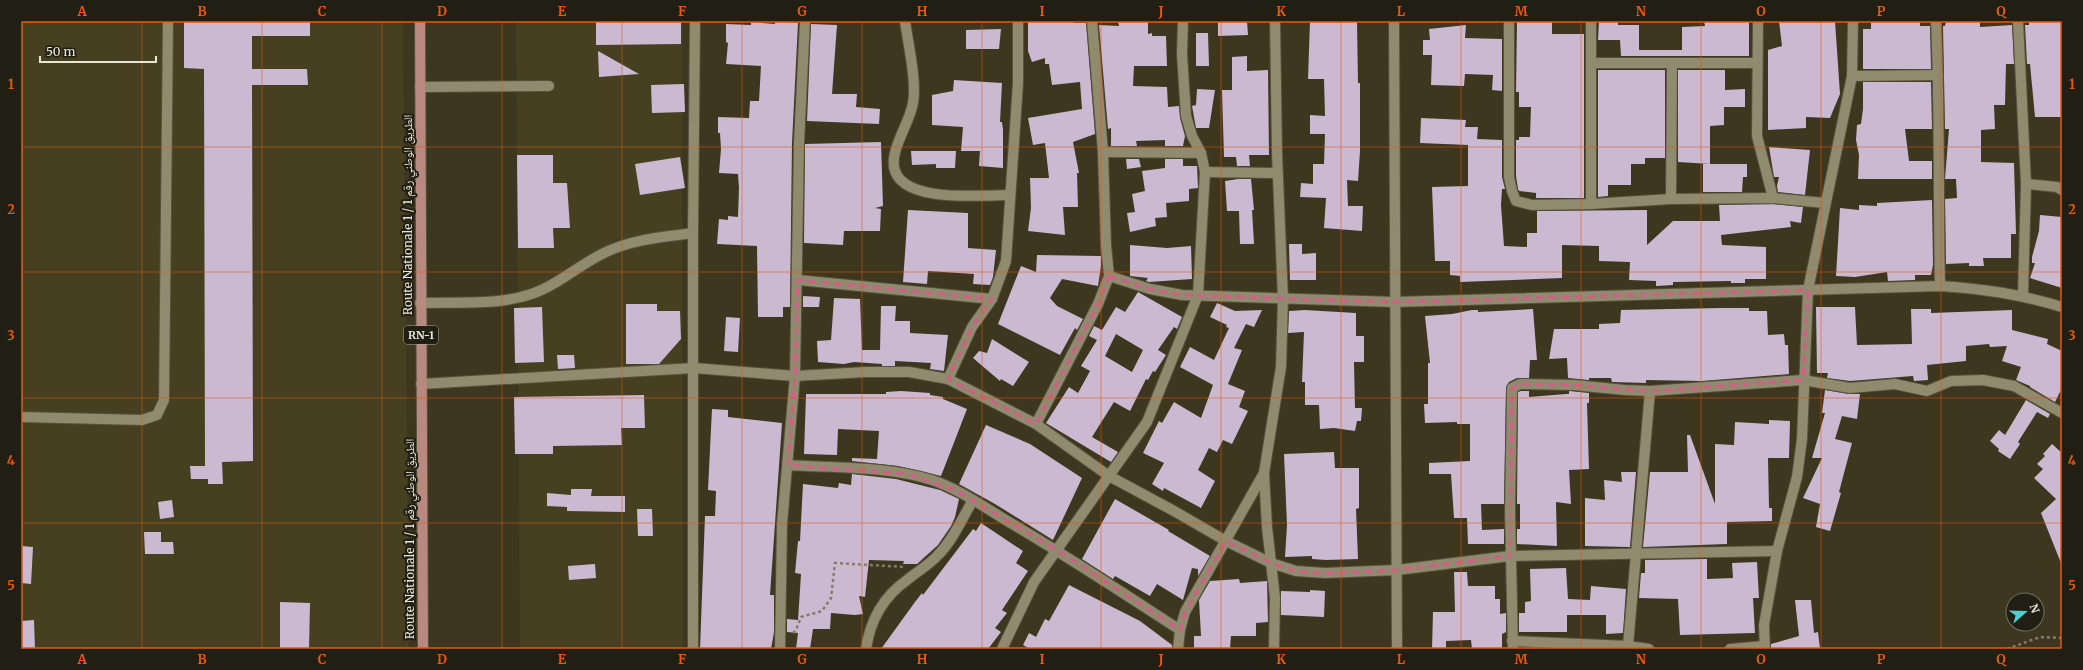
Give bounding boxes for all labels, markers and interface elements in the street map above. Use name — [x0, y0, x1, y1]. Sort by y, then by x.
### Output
text: A — [76, 3, 87, 20]
text: B — [197, 3, 207, 20]
text: C — [318, 3, 327, 20]
text: D — [437, 3, 447, 20]
text: E — [558, 3, 567, 20]
text: F — [678, 3, 686, 20]
text: G — [797, 3, 807, 20]
text: H — [917, 3, 928, 20]
text: I — [1039, 3, 1045, 20]
text: J — [1157, 3, 1164, 20]
text: K — [1276, 3, 1286, 20]
text: L — [1397, 3, 1406, 20]
text: M — [1514, 3, 1528, 20]
text: N — [1636, 3, 1647, 20]
text: O — [1756, 3, 1766, 20]
text: P — [1877, 3, 1886, 20]
text: Q — [1996, 3, 2007, 20]
scale bar — [40, 38, 156, 64]
text: 50 m — [46, 44, 75, 59]
text: 1 — [8, 76, 14, 93]
text: 1 — [2069, 76, 2075, 93]
street label: Route Nationale 1 / الطريق الوطني رقم 1 — [400, 115, 418, 315]
text: 2 — [7, 201, 15, 218]
text: 2 — [2068, 201, 2076, 218]
road number: RN-1 — [404, 326, 438, 344]
text: 3 — [7, 327, 15, 344]
text: 3 — [2068, 327, 2076, 344]
street label: Route Nationale 1 / الطريق الوطني رقم 1 — [402, 439, 420, 639]
text: 4 — [7, 452, 16, 469]
text: 4 — [2068, 452, 2077, 469]
text: 5 — [7, 577, 15, 594]
text: 5 — [2068, 577, 2076, 594]
north arrow — [2005, 592, 2045, 632]
text: N — [2026, 602, 2043, 615]
text: A — [76, 651, 87, 668]
text: B — [197, 651, 207, 668]
text: C — [318, 651, 327, 668]
text: D — [437, 651, 447, 668]
text: E — [558, 651, 567, 668]
text: F — [678, 651, 686, 668]
text: G — [797, 651, 807, 668]
text: H — [917, 651, 928, 668]
text: I — [1039, 651, 1045, 668]
text: J — [1157, 651, 1164, 668]
text: K — [1276, 651, 1286, 668]
text: L — [1397, 651, 1406, 668]
text: M — [1514, 651, 1528, 668]
text: N — [1636, 651, 1647, 668]
text: O — [1756, 651, 1766, 668]
text: P — [1877, 651, 1886, 668]
text: Q — [1996, 651, 2007, 668]

